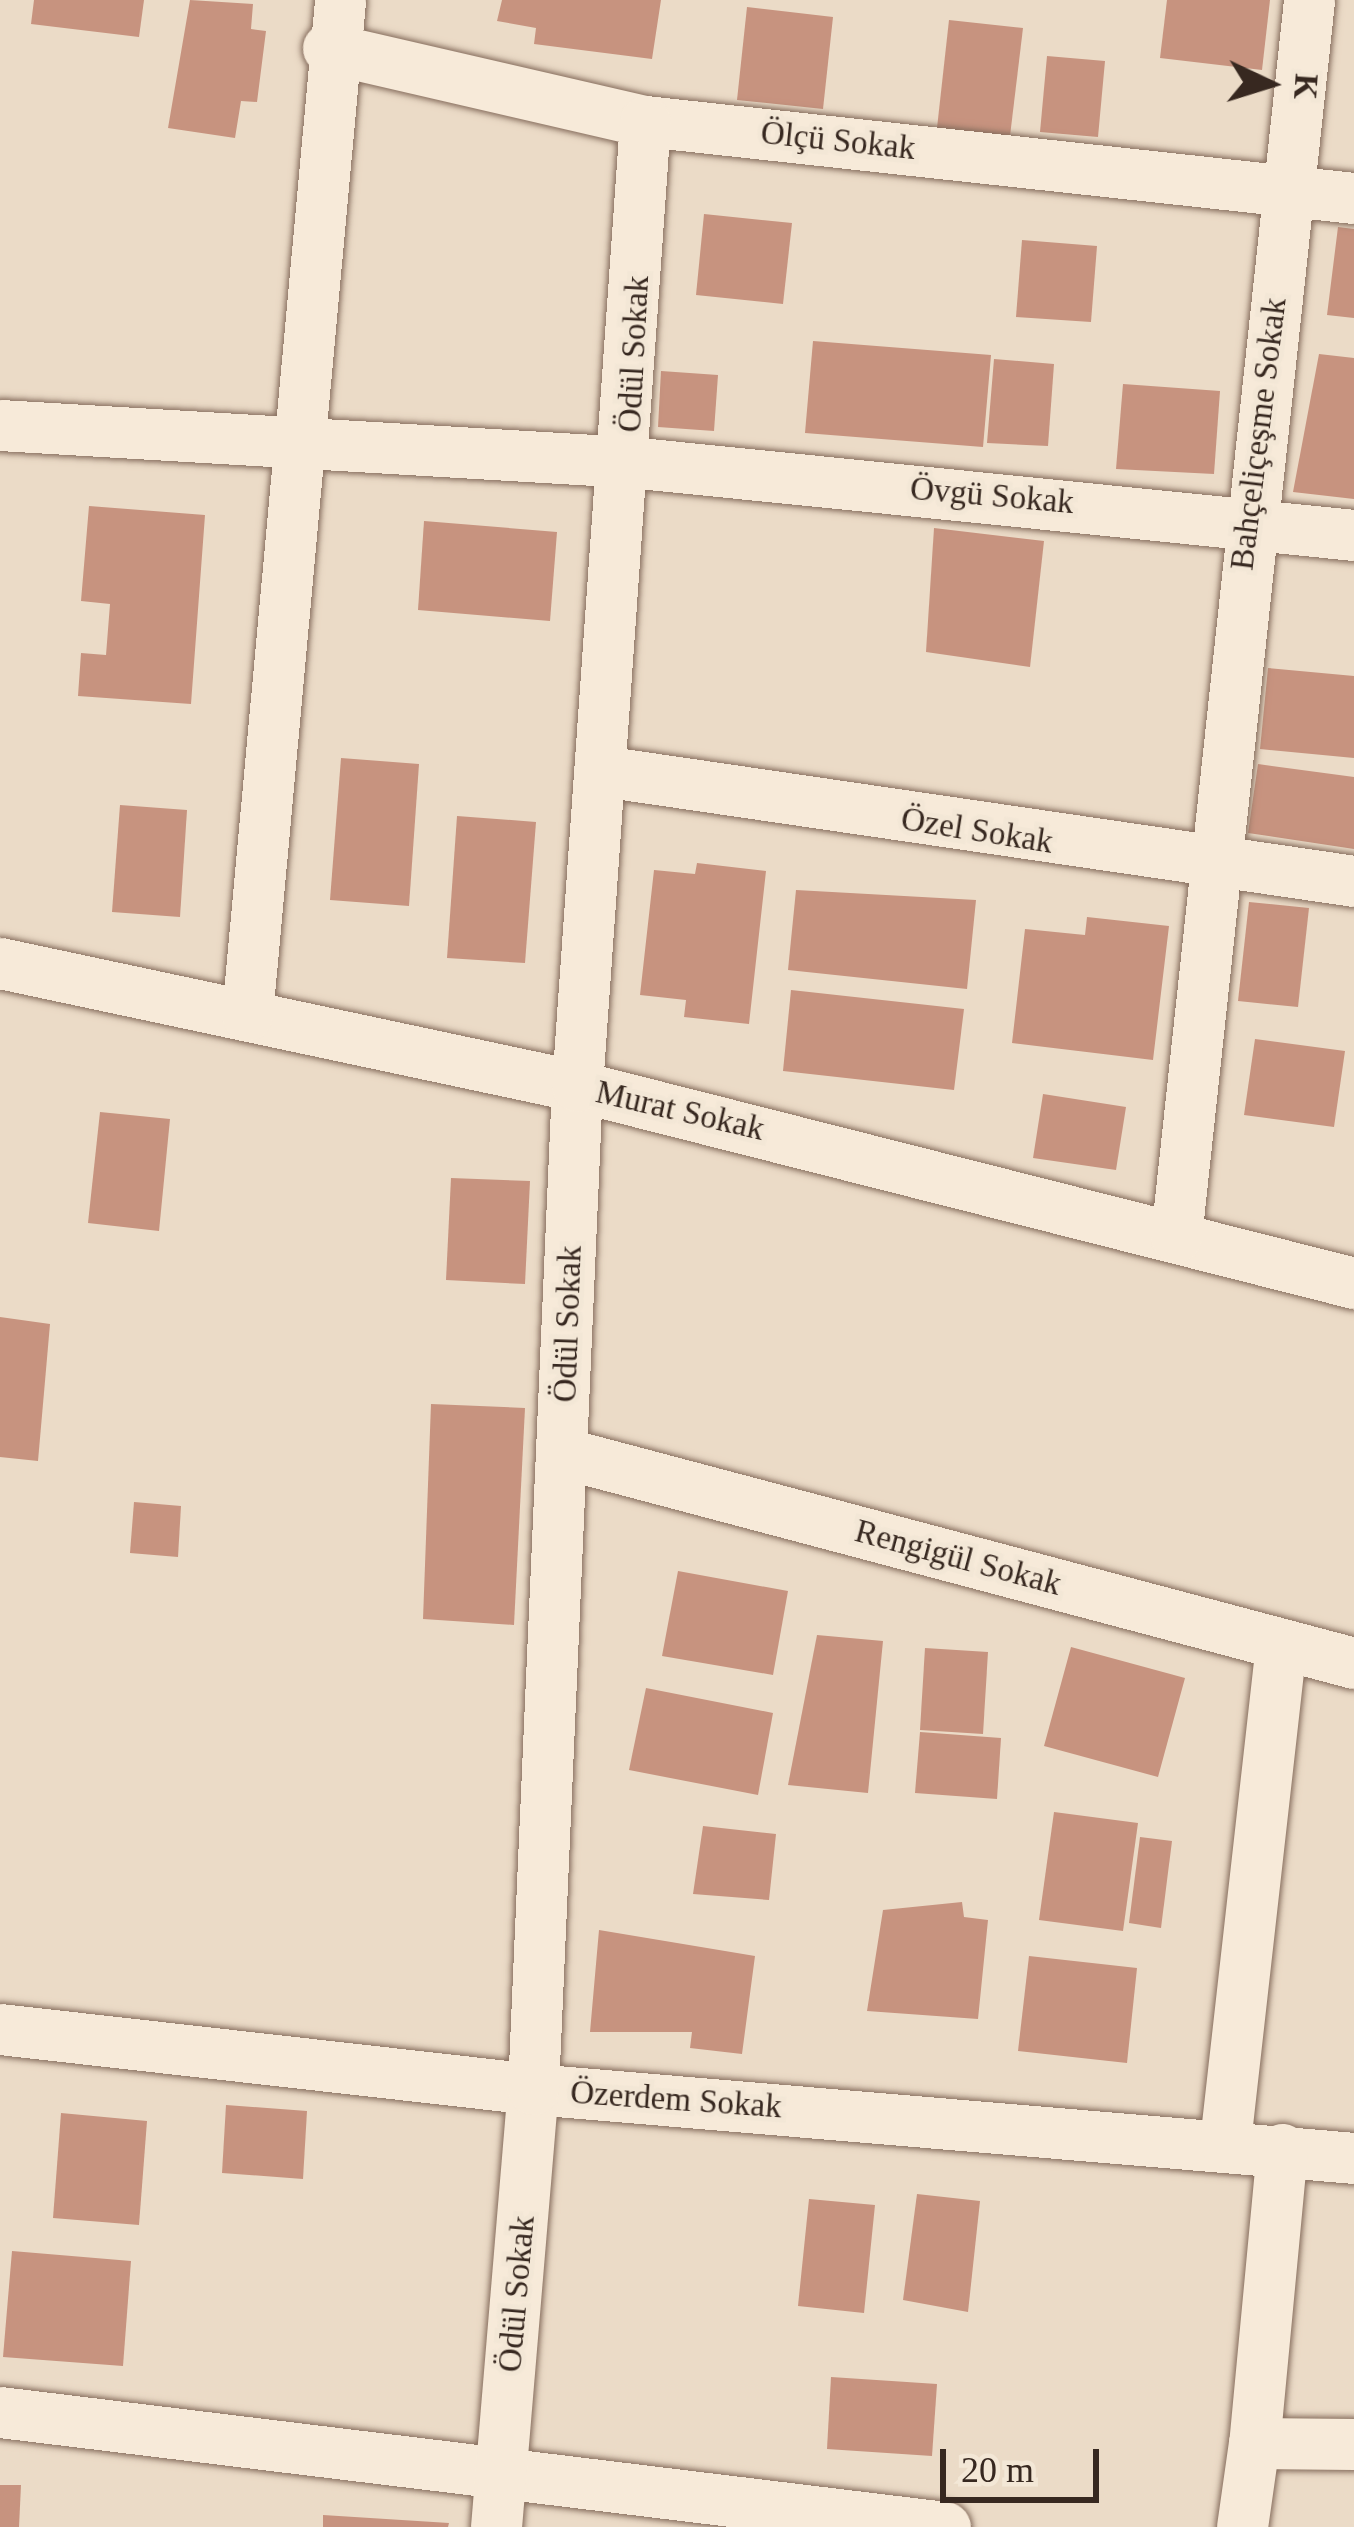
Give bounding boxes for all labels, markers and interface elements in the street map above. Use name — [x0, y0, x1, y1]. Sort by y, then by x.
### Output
north arrow — [1210, 24, 1330, 144]
text: K — [1287, 72, 1325, 101]
street label: Ölçü Sokak — [759, 113, 917, 169]
street label: Ödül Sokak — [610, 275, 658, 433]
street label: Bahçeliçeşme Sokak — [1223, 296, 1295, 572]
street label: Övgü Sokak — [909, 469, 1075, 523]
street label: Özel Sokak — [898, 799, 1056, 863]
street label: Murat Sokak — [592, 1072, 768, 1150]
street label: Ödül Sokak — [545, 1245, 591, 1403]
street label: Rengigül Sokak — [851, 1511, 1065, 1605]
street label: Özerdem Sokak — [569, 2073, 783, 2127]
street label: Ödül Sokak — [490, 2214, 544, 2374]
scale bar — [946, 2425, 1105, 2499]
text: 20 m — [961, 2450, 1034, 2490]

